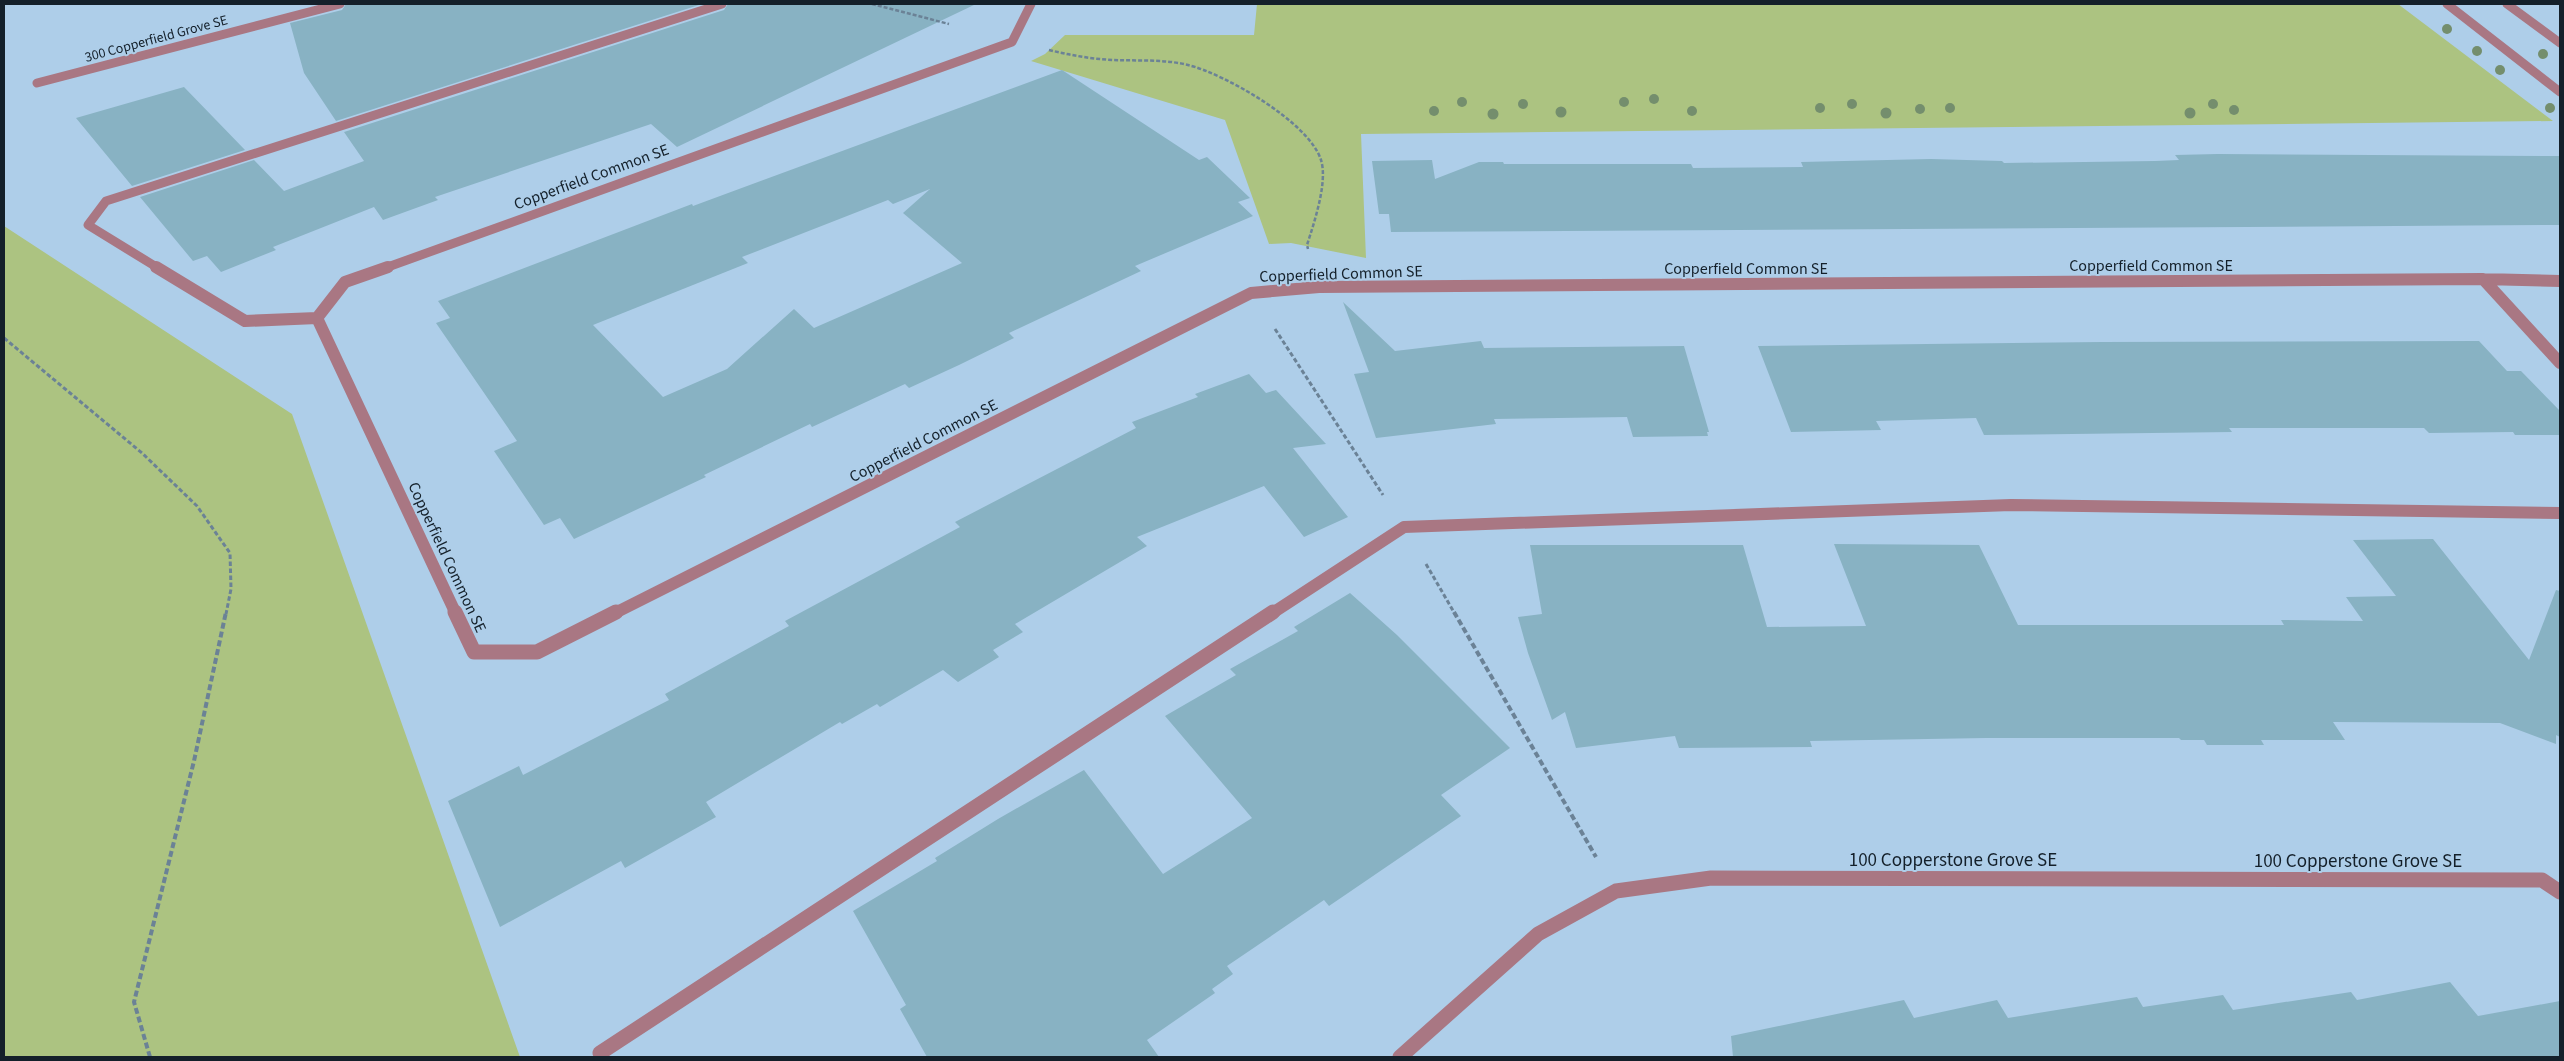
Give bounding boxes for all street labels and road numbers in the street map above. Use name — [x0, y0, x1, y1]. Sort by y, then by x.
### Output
street label: 300 Copperfield Grove SE — [83, 10, 230, 68]
street label: Copperfield Common SE — [511, 139, 672, 215]
street label: Copperfield Common SE — [2069, 255, 2233, 277]
street label: Copperfield Common SE — [1664, 258, 1828, 280]
street label: Copperfield Common SE — [1259, 260, 1423, 288]
street label: Copperfield Common SE — [846, 394, 1001, 488]
street label: Copperfield Common SE — [403, 479, 492, 636]
street label: 100 Copperstone Grove SE — [1849, 847, 2057, 874]
street label: 100 Copperstone Grove SE — [2254, 848, 2462, 875]

